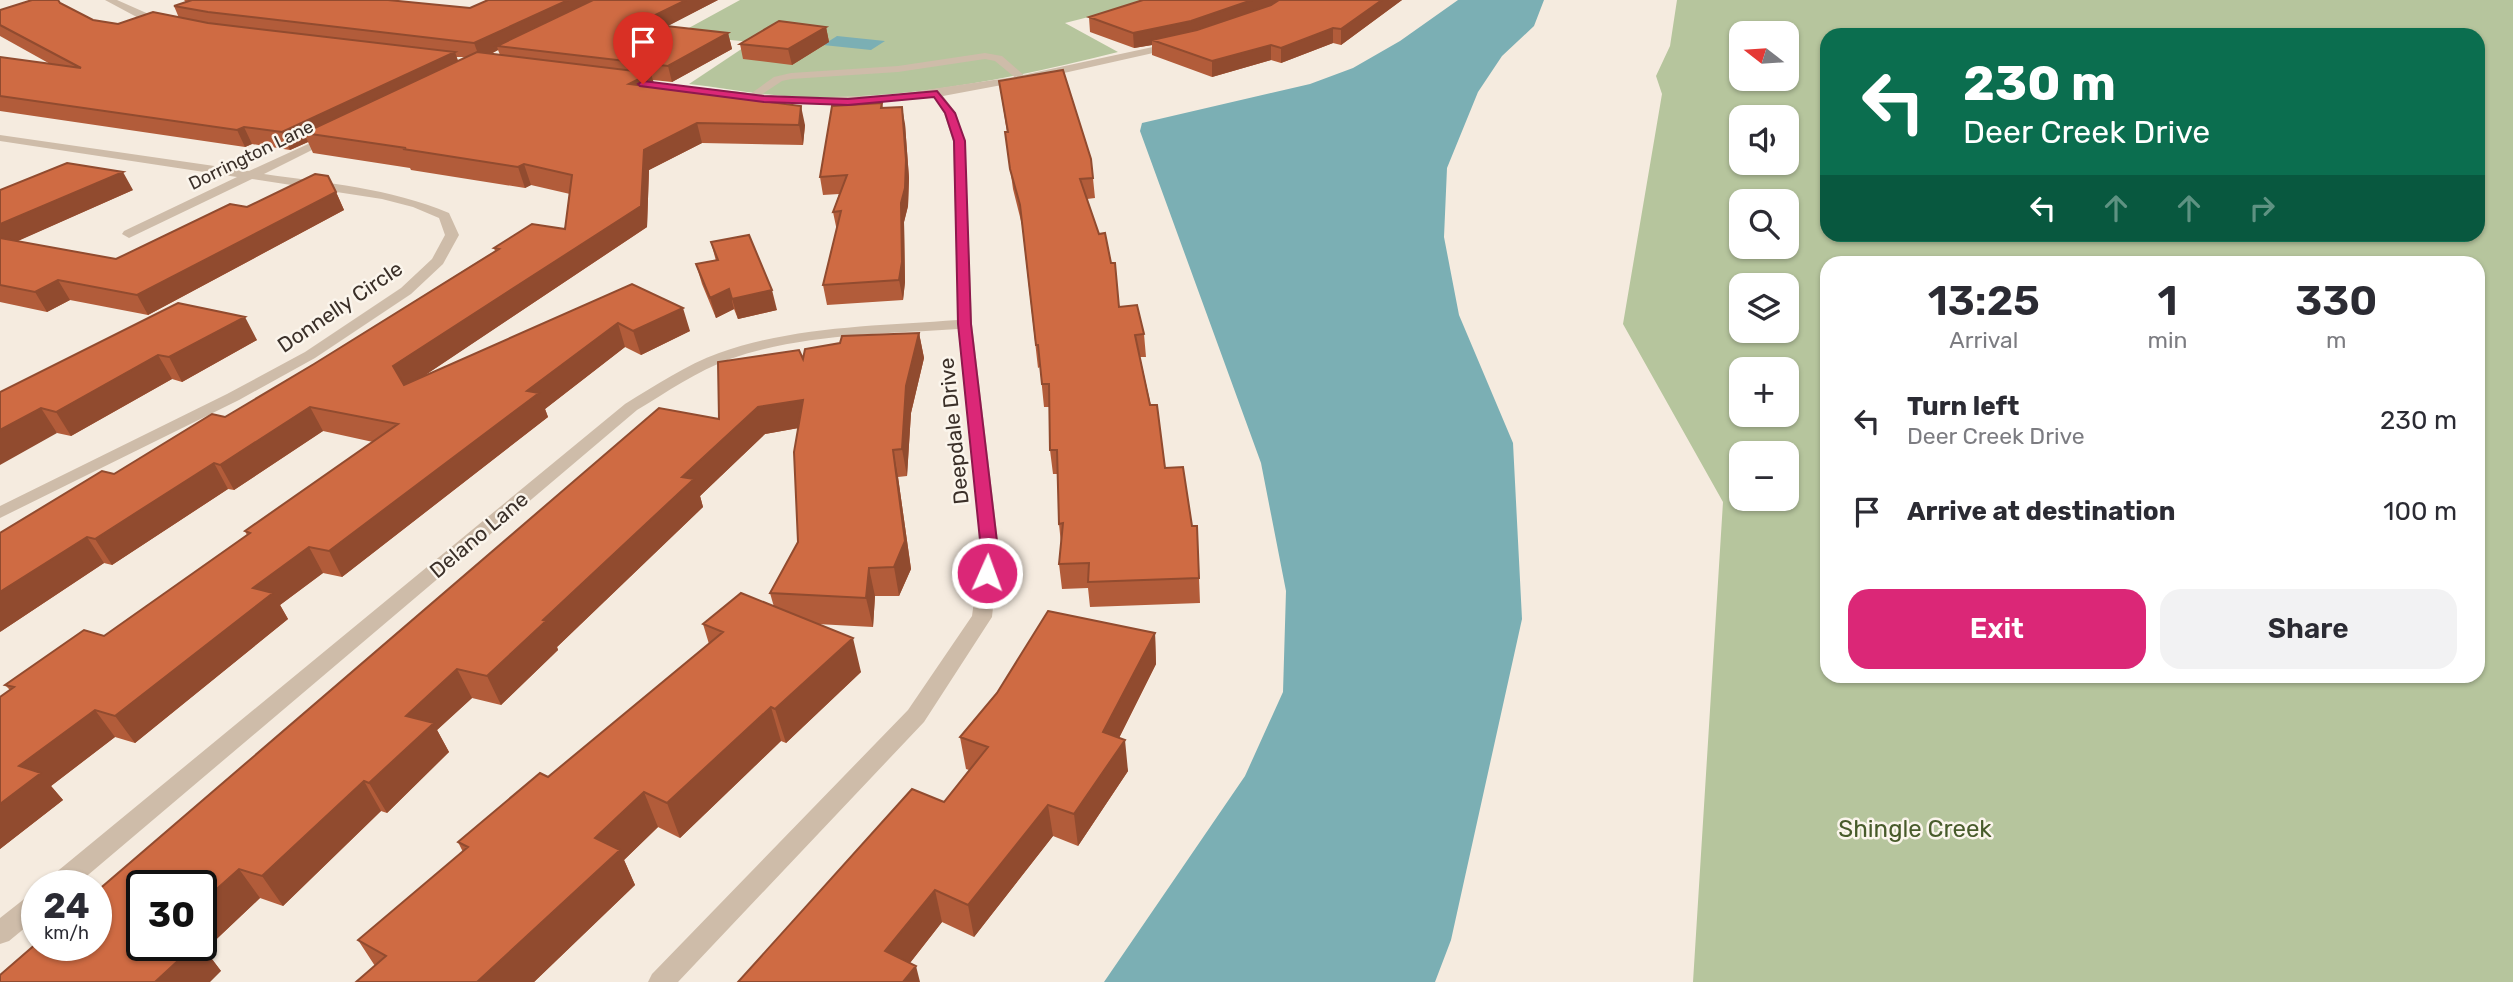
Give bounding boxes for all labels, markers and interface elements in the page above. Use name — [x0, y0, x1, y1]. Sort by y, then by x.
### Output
pin — [613, 12.0, 673, 84]
north arrow — [1729, 21, 1799, 91]
map controls — [1729, 21, 1799, 511]
icon: arrive — [624, 23, 662, 61]
text: 230 m — [1963, 54, 2116, 112]
icon: left — [1848, 56, 1939, 147]
button: sound — [1729, 105, 1799, 175]
text: Deer Creek Drive — [1963, 113, 2210, 151]
street label: Dorrington Lane — [185, 115, 317, 195]
button: search — [1729, 189, 1799, 259]
icon: left — [2024, 189, 2062, 227]
icon: ahead — [2097, 189, 2135, 227]
icon: ahead — [2170, 189, 2208, 227]
icon: right — [2243, 189, 2281, 227]
street label: Donnelly Circle — [272, 256, 407, 358]
button: layers — [1729, 273, 1799, 343]
text: 13:25 — [1928, 276, 2040, 326]
text: 1 — [2157, 276, 2178, 326]
text: 330 — [2295, 276, 2377, 326]
text: Arrival — [1949, 326, 2018, 354]
text: min — [2148, 326, 2188, 354]
text: m — [2326, 326, 2346, 354]
street label: Deepdale Drive — [933, 357, 974, 506]
button: + — [1729, 357, 1799, 427]
text: Turn left — [1907, 391, 2019, 422]
icon: left — [1848, 402, 1886, 440]
text: 230 m — [2380, 405, 2457, 436]
text: Deer Creek Drive — [1907, 422, 2085, 450]
button: − — [1729, 441, 1799, 511]
street label: Delano Lane — [424, 486, 533, 583]
icon: arrive — [1848, 493, 1886, 531]
text: Arrive at destination — [1907, 496, 2175, 527]
text: 100 m — [2383, 496, 2457, 527]
position arrow — [950, 536, 1024, 610]
button: Exit — [1848, 589, 2146, 669]
button: Share — [2160, 589, 2457, 669]
park label: Shingle Creek — [1838, 815, 1992, 843]
speed limit sign: 30 — [126, 870, 217, 961]
text: 24 — [43, 885, 90, 927]
text: km/h — [44, 922, 89, 944]

